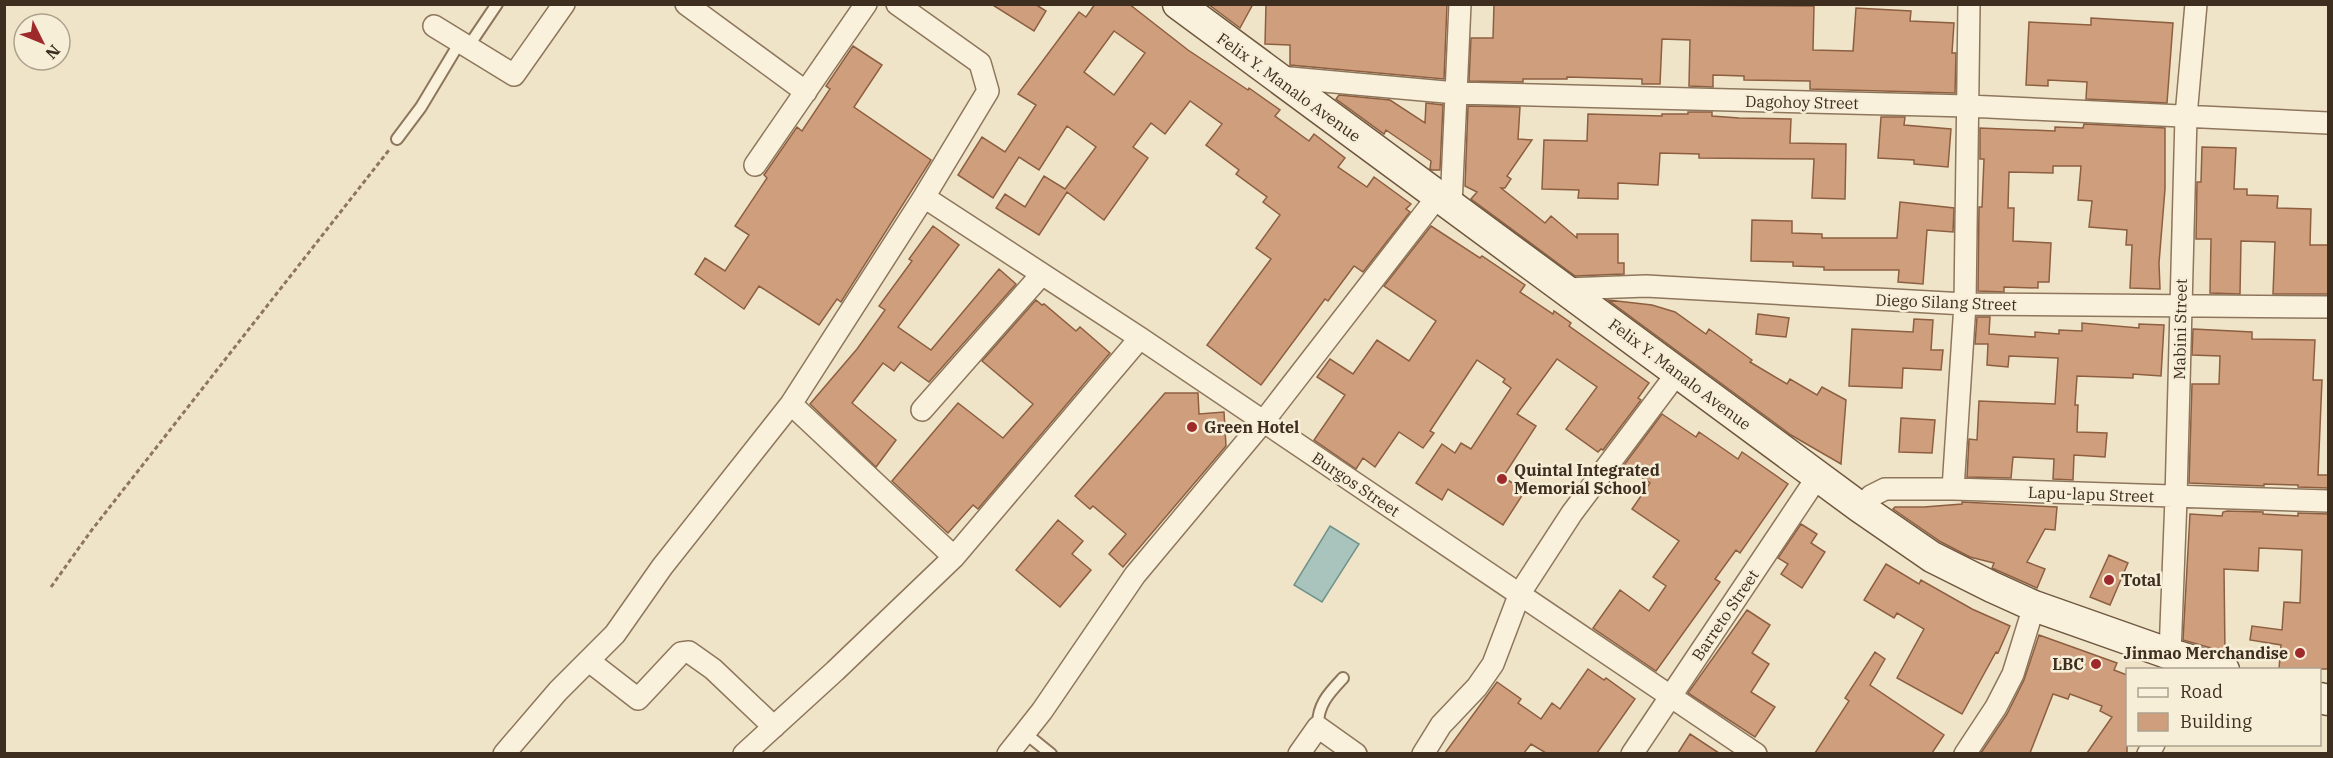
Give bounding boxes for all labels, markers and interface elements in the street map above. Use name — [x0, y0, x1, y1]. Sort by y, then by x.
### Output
north arrow — [12, 12, 72, 72]
street label: Felix Y. Manalo Avenue — [1213, 28, 1365, 146]
text: N — [41, 41, 65, 64]
street label: Dagohoy Street — [1745, 91, 1859, 113]
street label: Mabini Street — [2169, 278, 2191, 380]
street label: Diego Silang Street — [1875, 290, 2018, 314]
street label: Felix Y. Manalo Avenue — [1605, 314, 1755, 434]
place label: Green Hotel — [1204, 417, 1299, 437]
marker: Green Hotel — [1185, 420, 1199, 434]
street label: Burgos Street — [1308, 447, 1404, 521]
place label: Quintal Integrated Memorial School — [1514, 460, 1660, 498]
marker: Quintal Integrated Memorial School — [1495, 472, 1509, 486]
street label: Lapu-lapu Street — [2028, 482, 2155, 506]
street label: Barreto Street — [1687, 565, 1763, 664]
place label: Total — [2121, 570, 2161, 590]
marker: Total — [2102, 573, 2116, 587]
place label: Jinmao Merchandise — [2123, 643, 2288, 663]
marker: Jinmao Merchandise — [2293, 646, 2307, 660]
place label: LBC — [2052, 654, 2084, 674]
marker: LBC — [2089, 657, 2103, 671]
legend — [2126, 668, 2321, 746]
text: Road — [2180, 680, 2223, 703]
text: Building — [2180, 710, 2252, 733]

